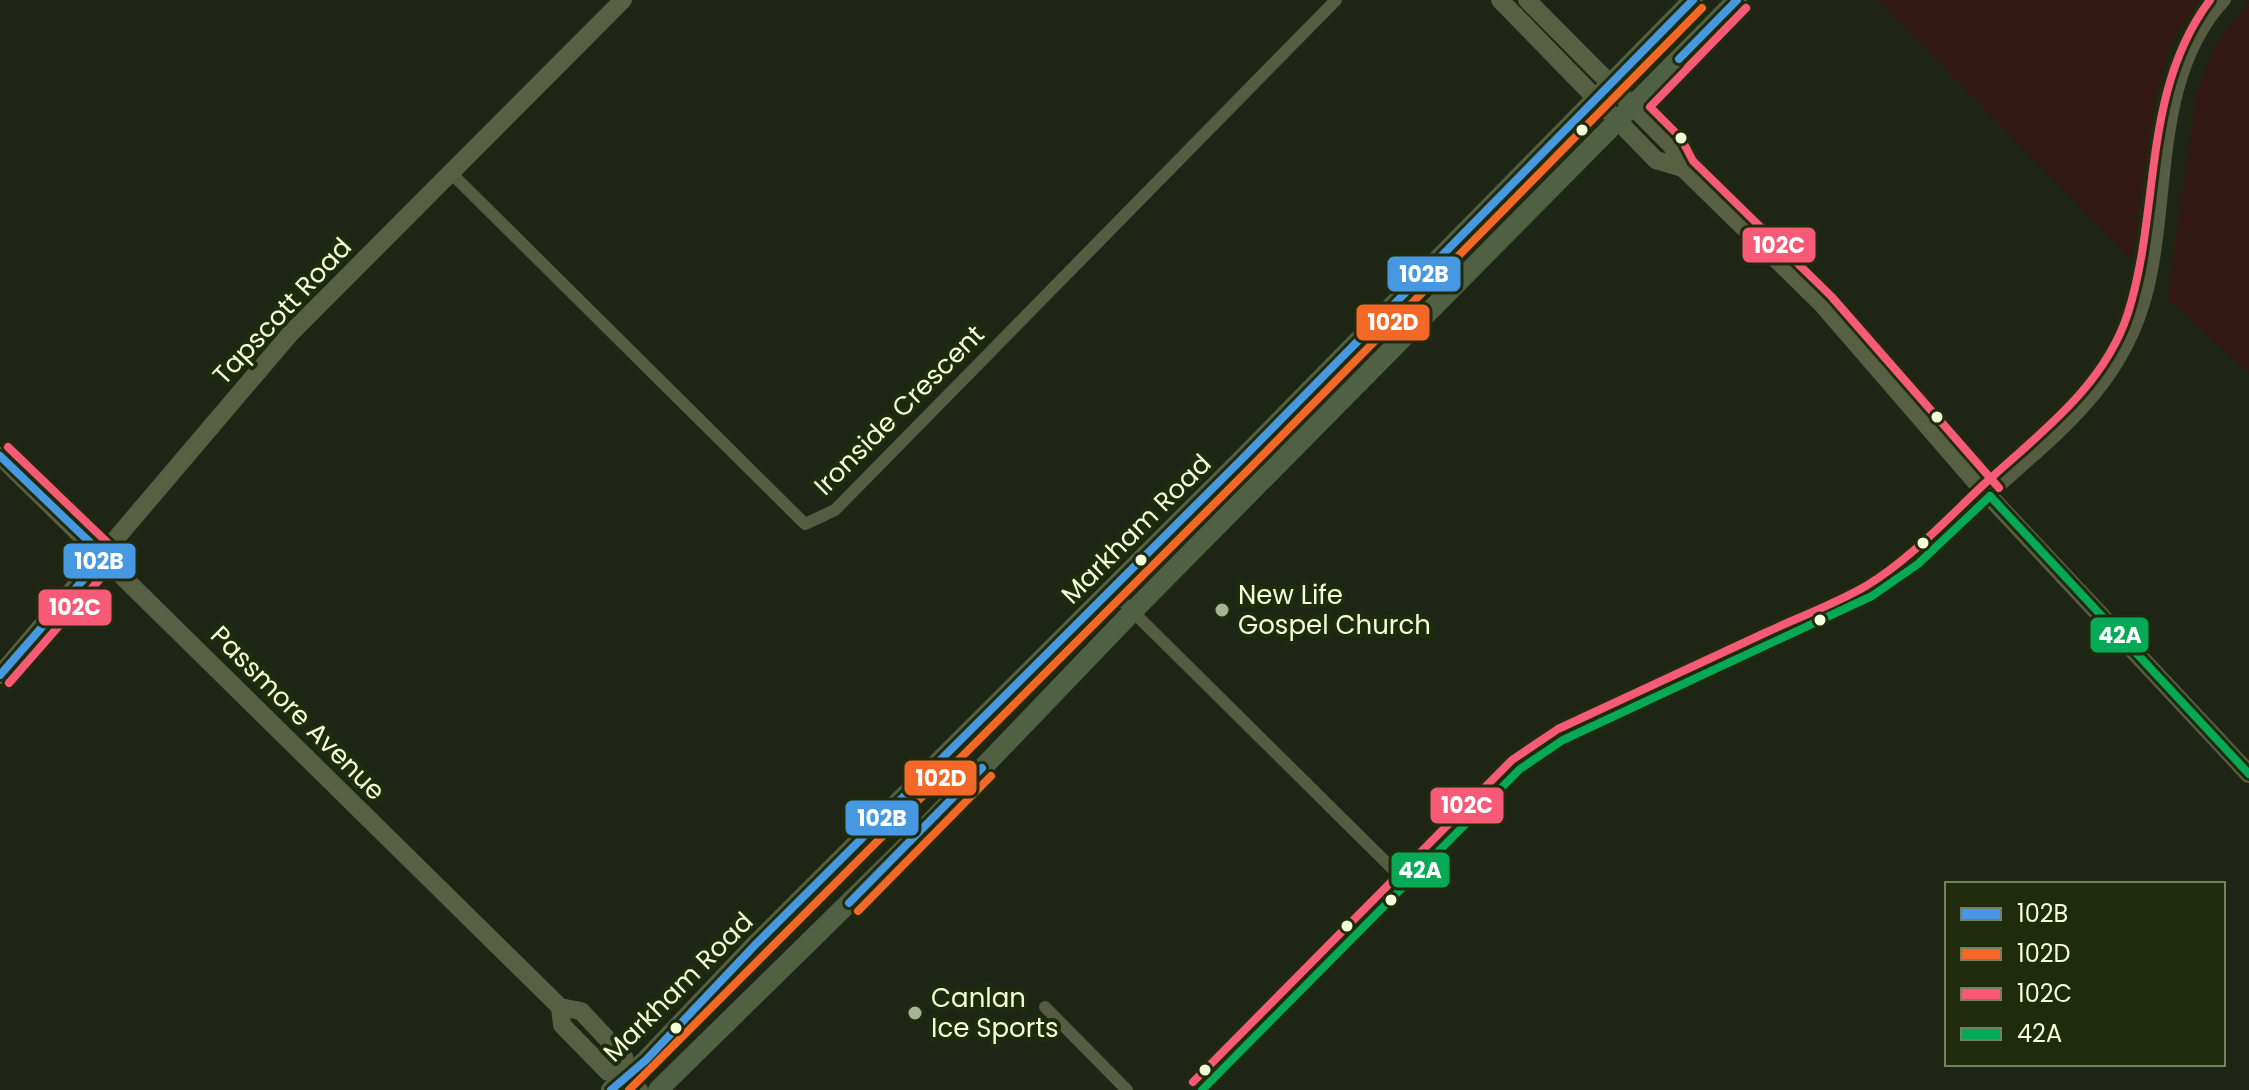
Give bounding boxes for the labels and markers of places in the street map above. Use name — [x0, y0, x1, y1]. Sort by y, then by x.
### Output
unlabelled marker — [1574, 122, 1590, 138]
unlabelled marker — [1673, 130, 1689, 146]
unlabelled marker — [1929, 409, 1945, 425]
unlabelled marker — [1915, 535, 1931, 551]
unlabelled marker — [1133, 552, 1149, 568]
place label: New Life Gospel Church — [1238, 577, 1431, 643]
marker: New Life Gospel Church — [1213, 601, 1231, 619]
unlabelled marker — [1812, 612, 1828, 628]
unlabelled marker — [1383, 892, 1399, 908]
unlabelled marker — [1339, 918, 1355, 934]
place label: Canlan Ice Sports — [931, 980, 1058, 1046]
marker: Canlan Ice Sports — [906, 1004, 924, 1022]
unlabelled marker — [668, 1020, 684, 1036]
unlabelled marker — [1197, 1062, 1213, 1078]

